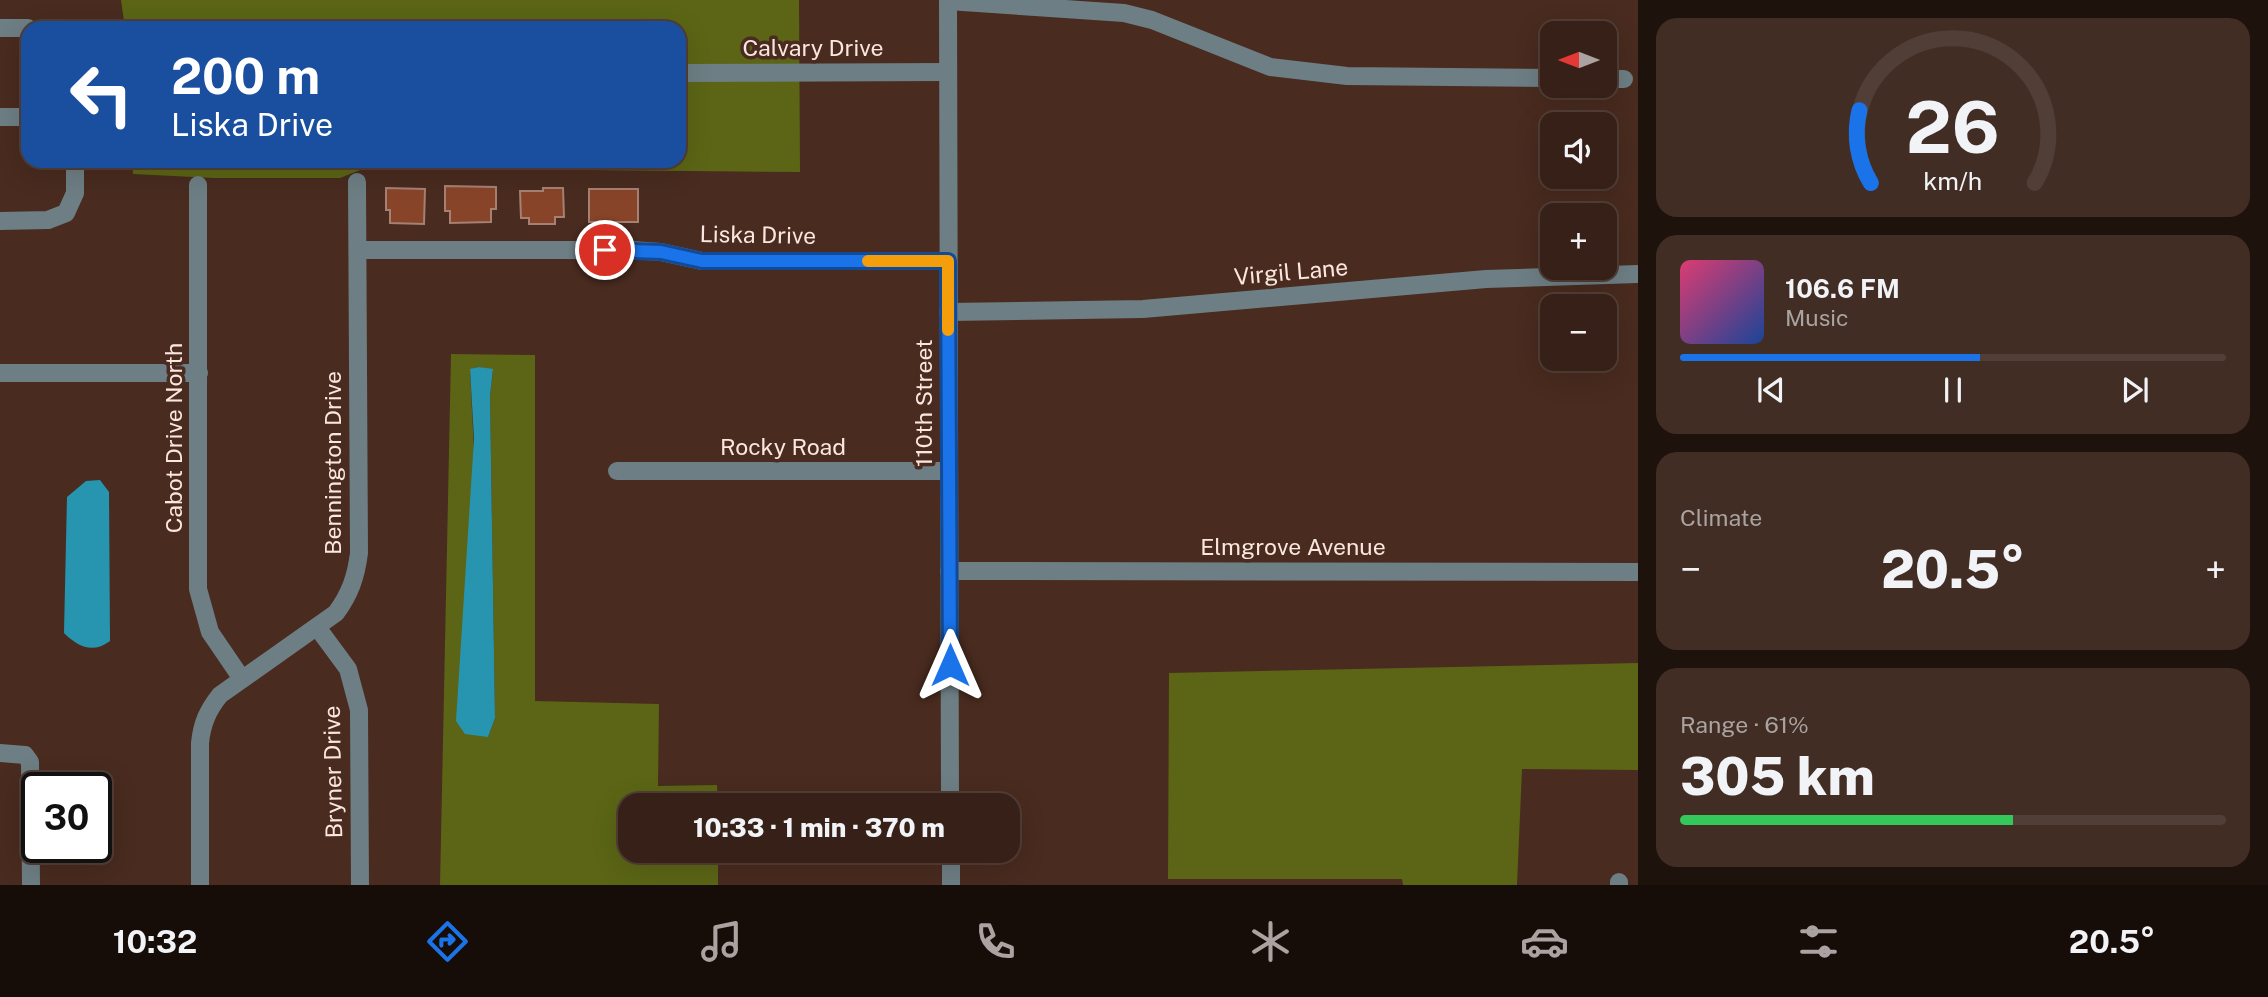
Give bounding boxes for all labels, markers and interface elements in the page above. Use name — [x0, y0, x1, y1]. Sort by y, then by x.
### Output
north arrow — [1540, 21, 1617, 98]
map controls — [1540, 21, 1617, 371]
street label: Calvary Drive — [742, 34, 884, 61]
text: 200 m — [171, 47, 320, 105]
icon: left — [56, 49, 147, 140]
text: 26 — [1906, 85, 2000, 170]
text: Liska Drive — [171, 106, 333, 143]
button: sound — [1540, 112, 1617, 189]
text: km/h — [1924, 166, 1982, 196]
button: + — [1540, 203, 1617, 280]
pin — [575, 220, 635, 280]
street label: Liska Drive — [700, 220, 817, 249]
icon: arrive — [586, 231, 624, 269]
street label: Virgil Lane — [1233, 253, 1349, 290]
text: 106.6 FM — [1785, 273, 1900, 304]
button: − — [1540, 294, 1617, 371]
text: Music — [1785, 304, 1849, 331]
street label: 110th Street — [910, 339, 937, 467]
street label: Cabot Drive North — [160, 343, 187, 533]
street label: Bennington Drive — [319, 371, 346, 555]
icon: previous — [1752, 371, 1790, 409]
icon: pause — [1934, 371, 1972, 409]
icon: next — [2116, 371, 2154, 409]
street label: Rocky Road — [720, 433, 846, 460]
text: Climate — [1680, 504, 1762, 531]
street label: Elmgrove Avenue — [1200, 533, 1386, 560]
text: 20.5° — [1881, 539, 2025, 600]
text: − — [1680, 547, 1701, 592]
text: + — [2205, 547, 2226, 592]
position arrow — [913, 628, 987, 702]
street label: Bryner Drive — [318, 705, 347, 839]
text: Range · 61% — [1680, 711, 1809, 738]
text: 305 km — [1680, 746, 1875, 807]
speed limit sign: 30 — [21, 772, 112, 863]
text: 10:33 · 1 min · 370 m — [693, 812, 945, 843]
icon: directions — [423, 917, 472, 966]
icon: music — [697, 917, 746, 966]
icon: phone — [971, 917, 1020, 966]
icon: climate — [1246, 917, 1295, 966]
icon: car — [1520, 917, 1569, 966]
icon: filters — [1794, 917, 1843, 966]
text: 10:32 — [113, 923, 197, 960]
text: 20.5° — [2069, 923, 2155, 960]

